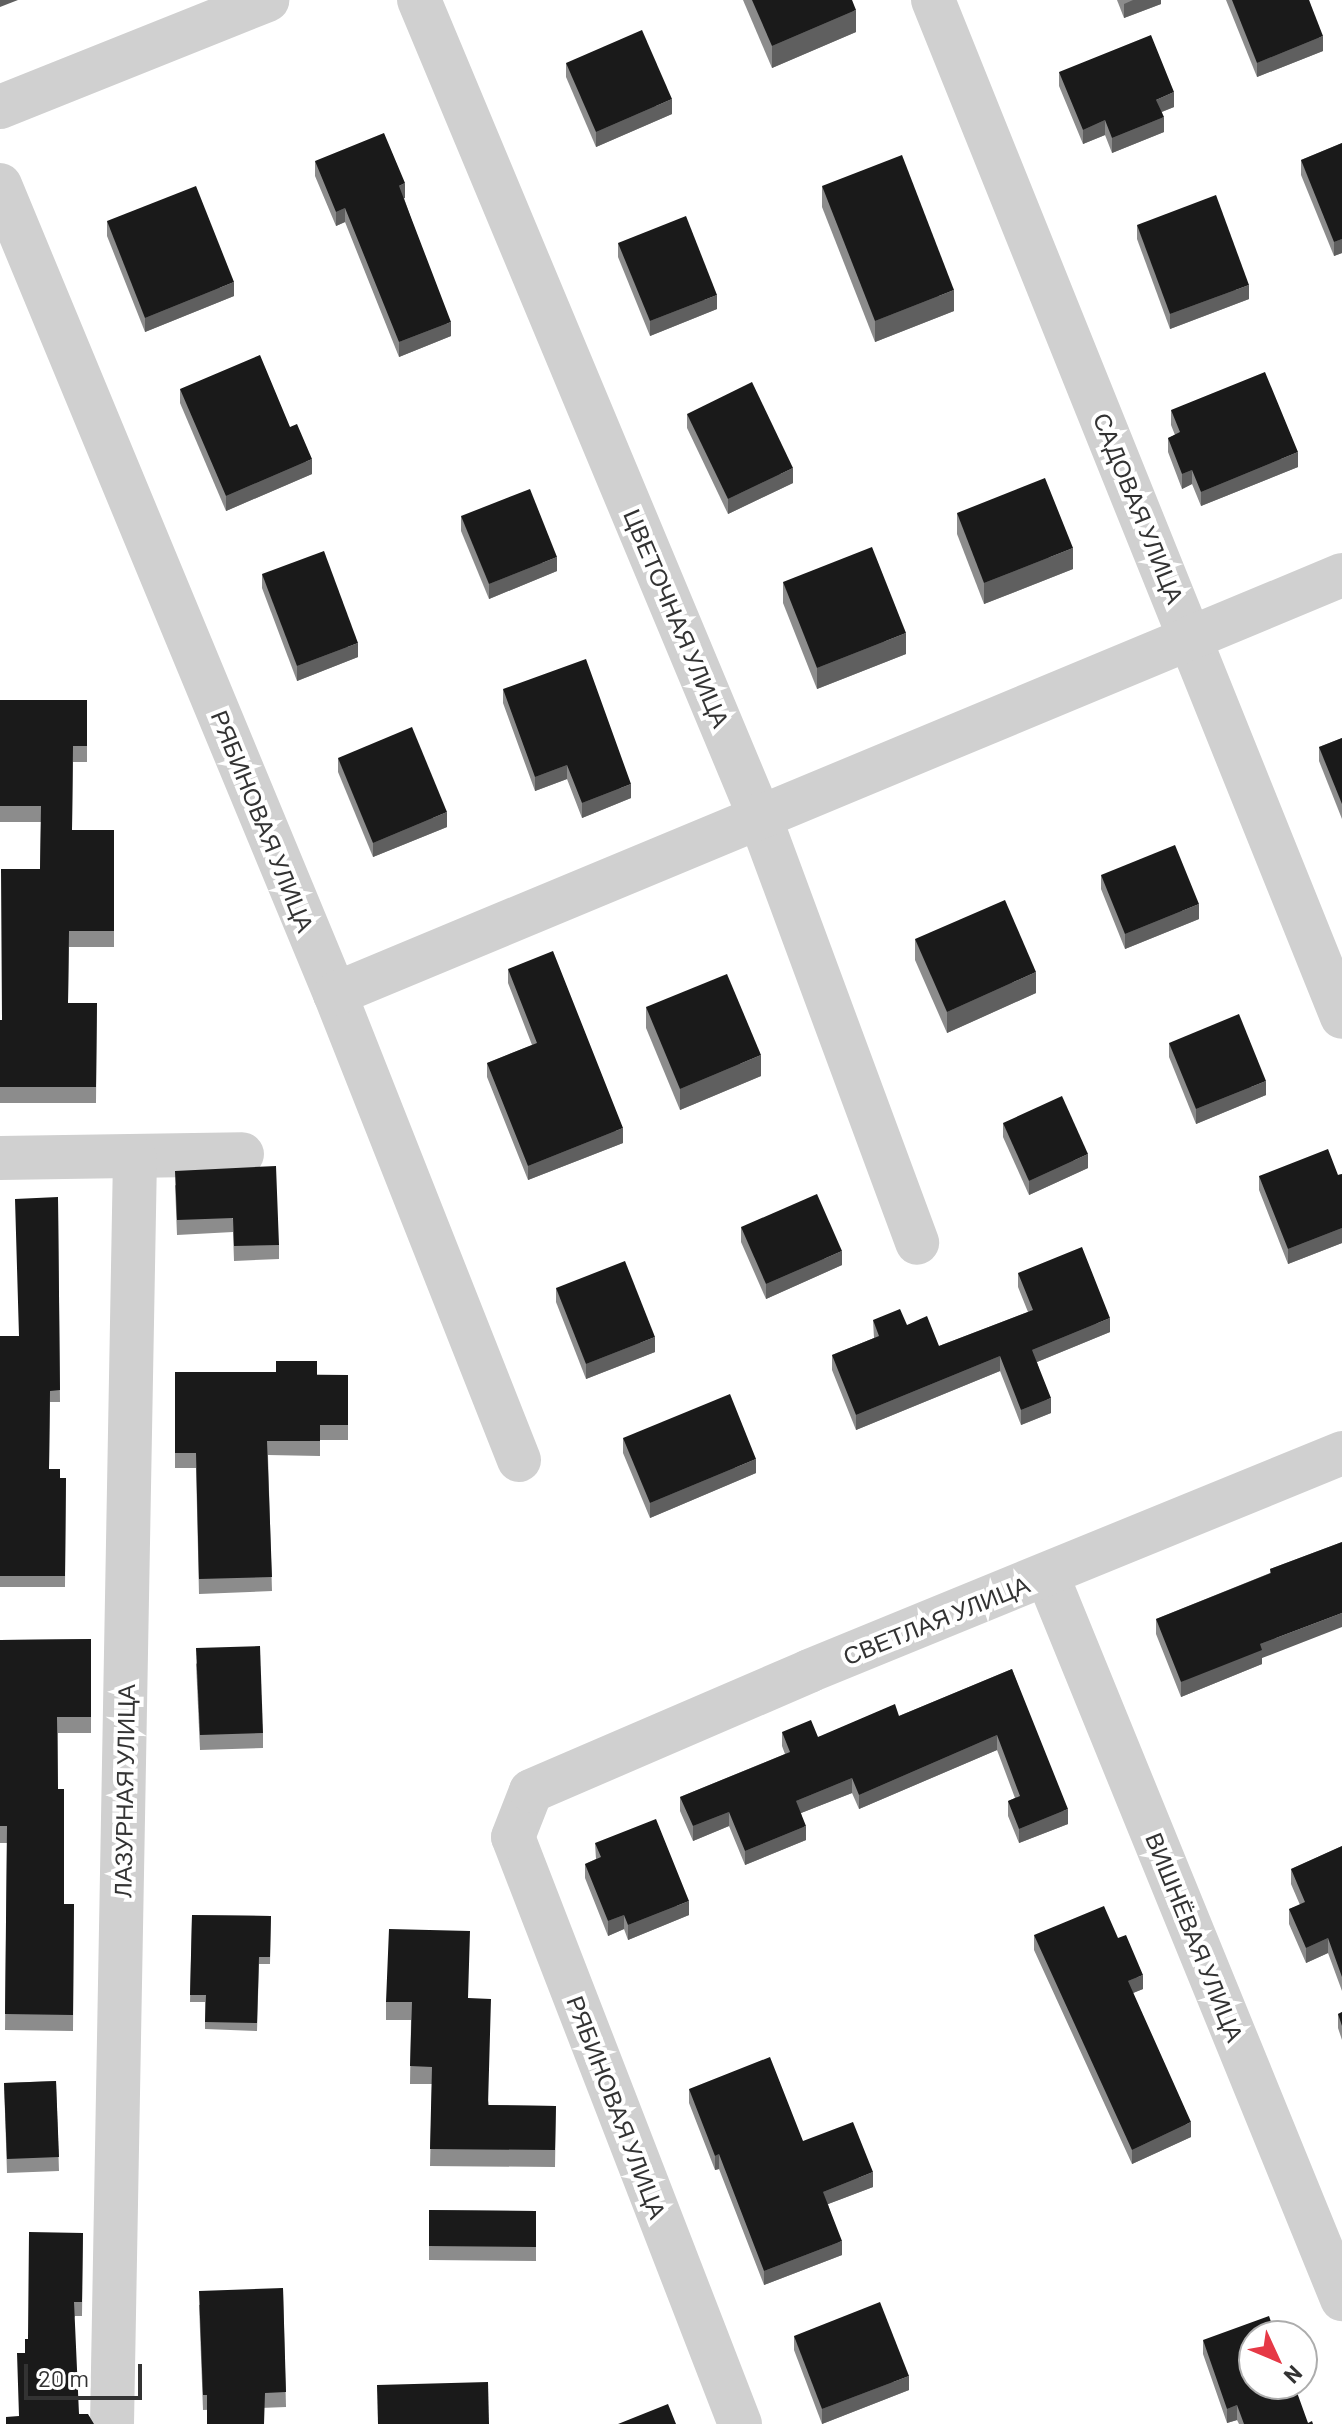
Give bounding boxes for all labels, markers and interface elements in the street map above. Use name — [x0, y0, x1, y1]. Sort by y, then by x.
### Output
street label: САДОВАЯ УЛИЦА — [1088, 408, 1190, 608]
street label: ЦВЕТОЧНАЯ УЛИЦА — [618, 505, 736, 731]
street label: РЯБИНОВАЯ УЛИЦА — [205, 706, 321, 936]
street label: СВЕТЛАЯ УЛИЦА — [839, 1569, 1033, 1671]
street label: ЛАЗУРНАЯ УЛИЦА — [108, 1684, 140, 1898]
street label: ВИШНЁВАЯ УЛИЦА — [1140, 1828, 1250, 2046]
street label: РЯБИНОВАЯ УЛИЦА — [561, 1992, 673, 2222]
north arrow — [1238, 2320, 1318, 2400]
scale bar — [28, 2348, 146, 2398]
text: N — [1279, 2361, 1308, 2390]
text: 20 m — [38, 2363, 89, 2392]

